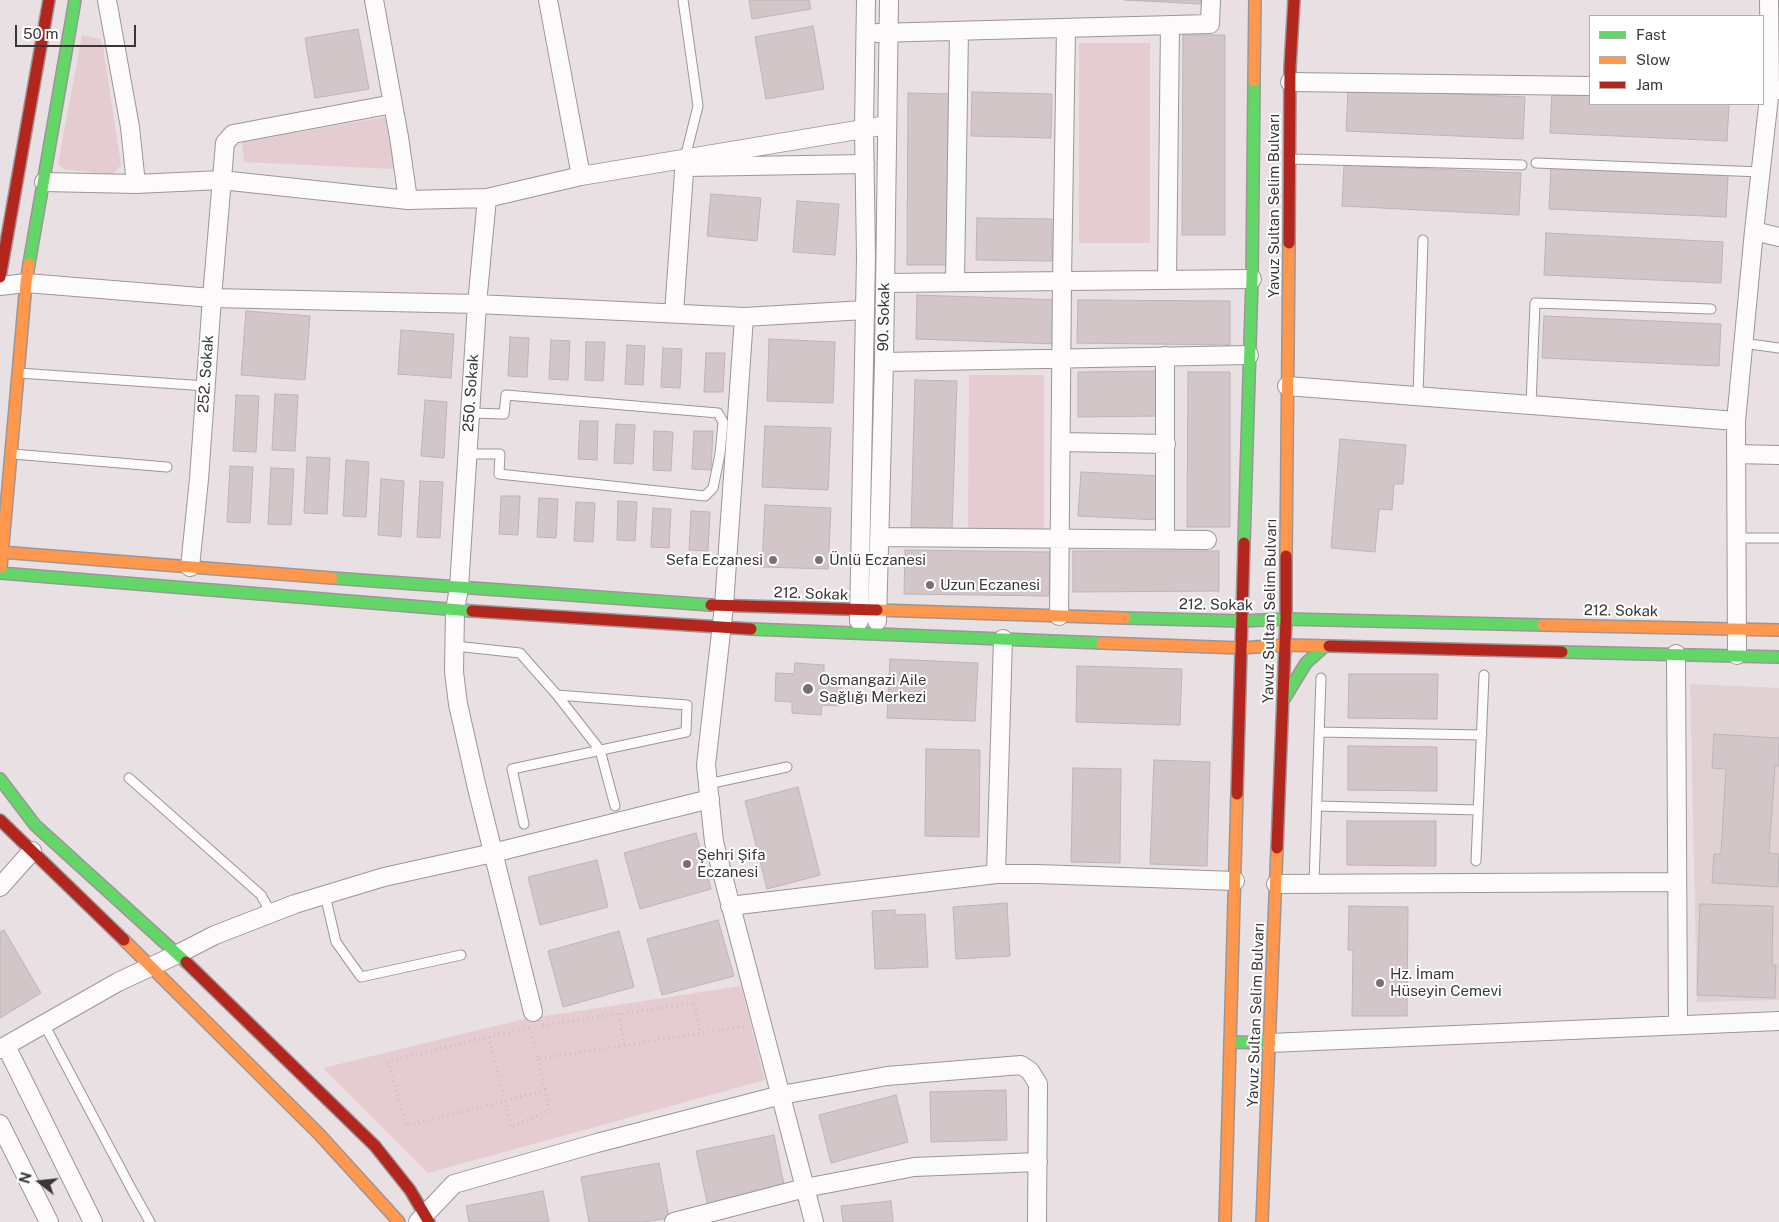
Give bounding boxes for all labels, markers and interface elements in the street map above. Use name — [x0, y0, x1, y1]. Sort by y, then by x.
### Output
scale bar — [18, 15, 139, 47]
legend — [1589, 15, 1764, 105]
text: 50 m — [23, 25, 58, 42]
text: Fast — [1636, 26, 1666, 43]
text: Slow — [1636, 51, 1670, 68]
text: Jam — [1636, 76, 1663, 93]
street label: Yavuz Sultan Selim Bulvarı — [1265, 114, 1283, 298]
street label: 90. Sokak — [874, 282, 894, 352]
street label: 252. Sokak — [194, 334, 218, 414]
street label: 250. Sokak — [459, 353, 483, 433]
street label: Yavuz Sultan Selim Bulvarı — [1259, 519, 1281, 703]
place label: Sefa Eczanesi — [666, 551, 763, 569]
place label: Ünlü Eczanesi — [829, 551, 926, 569]
marker: Sefa Eczanesi — [767, 554, 779, 566]
marker: Ünlü Eczanesi — [813, 554, 825, 566]
place label: Uzun Eczanesi — [940, 576, 1040, 594]
marker: Uzun Eczanesi — [924, 579, 936, 591]
street label: 212. Sokak — [773, 584, 849, 604]
street label: 212. Sokak — [1179, 595, 1253, 615]
street label: 212. Sokak — [1584, 601, 1658, 621]
place label: Osmangazi Aile Sağlığı Merkezi — [819, 671, 926, 706]
marker: Osmangazi Aile Sağlığı Merkezi — [801, 682, 815, 696]
place label: Şehri Şifa Eczanesi — [697, 846, 765, 881]
marker: Şehri Şifa Eczanesi — [681, 858, 693, 870]
street label: Yavuz Sultan Selim Bulvarı — [1244, 923, 1268, 1107]
place label: Hz. İmam Hüseyin Cemevi — [1390, 965, 1502, 1000]
marker: Hz. İmam Hüseyin Cemevi — [1374, 977, 1386, 989]
north arrow — [15, 1157, 65, 1207]
text: N — [16, 1170, 35, 1185]

